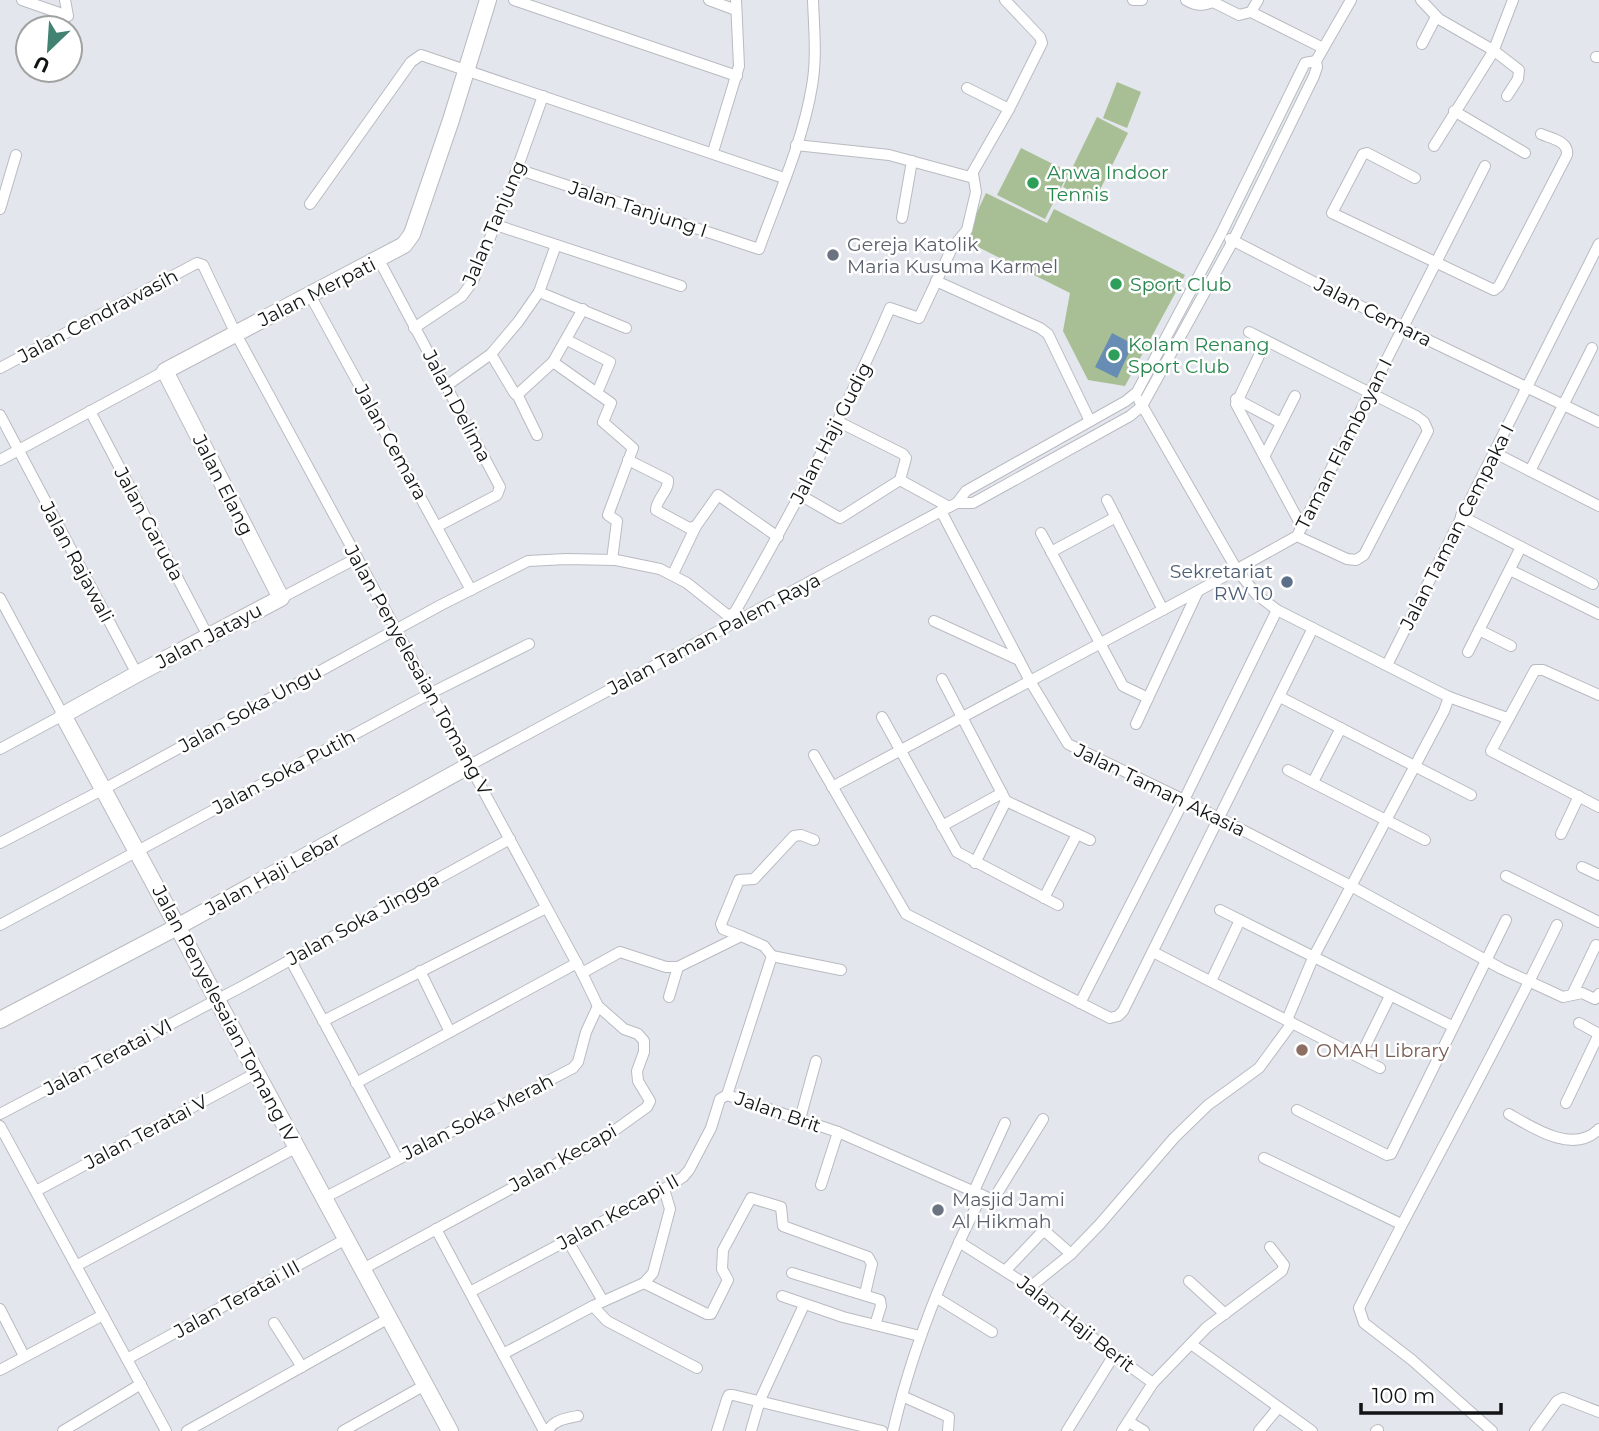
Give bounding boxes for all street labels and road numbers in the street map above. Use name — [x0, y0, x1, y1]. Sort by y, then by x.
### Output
street label: Jalan Tanjung — [457, 157, 531, 290]
street label: Jalan Tanjung I — [565, 176, 710, 242]
street label: Jalan Merpati — [253, 253, 380, 332]
street label: Jalan Cendrawasih — [13, 264, 182, 368]
street label: Jalan Cemara — [1309, 272, 1436, 351]
street label: Jalan Delima — [417, 345, 496, 466]
street label: Taman Flamboyan I — [1291, 355, 1397, 533]
street label: Jalan Haji Gudig — [785, 359, 876, 508]
street label: Jalan Cemara — [349, 379, 432, 504]
street label: Jalan Taman Cempaka I — [1395, 420, 1519, 634]
street label: Jalan Elang — [187, 430, 258, 539]
street label: Jalan Garuda — [109, 462, 189, 585]
street label: Jalan Rajawali — [35, 497, 119, 626]
street label: Jalan Penyelesaian Tomang V — [339, 540, 497, 800]
street label: Jalan Taman Palem Raya — [603, 568, 824, 700]
street label: Jalan Jatayu — [151, 598, 266, 674]
street label: Jalan Soka Ungu — [174, 660, 325, 758]
street label: Jalan Soka Putih — [208, 725, 359, 820]
street label: Jalan Taman Akasia — [1070, 738, 1249, 841]
street label: Jalan Haji Lebar — [201, 827, 345, 921]
street label: Jalan Soka Jingga — [282, 868, 443, 971]
street label: Jalan Penyelesaian Tomang IV — [147, 881, 303, 1147]
street label: Jalan Teratai VI — [39, 1014, 176, 1101]
street label: Jalan Soka Merah — [398, 1069, 557, 1165]
street label: Jalan Brit — [731, 1086, 824, 1138]
street label: Jalan Teratai V — [80, 1090, 212, 1175]
street label: Jalan Kecapi — [504, 1119, 621, 1197]
street label: Jalan Kecapi II — [552, 1169, 683, 1255]
street label: Jalan Teratai III — [169, 1255, 304, 1344]
street label: Jalan Haji Berit — [1012, 1270, 1140, 1377]

